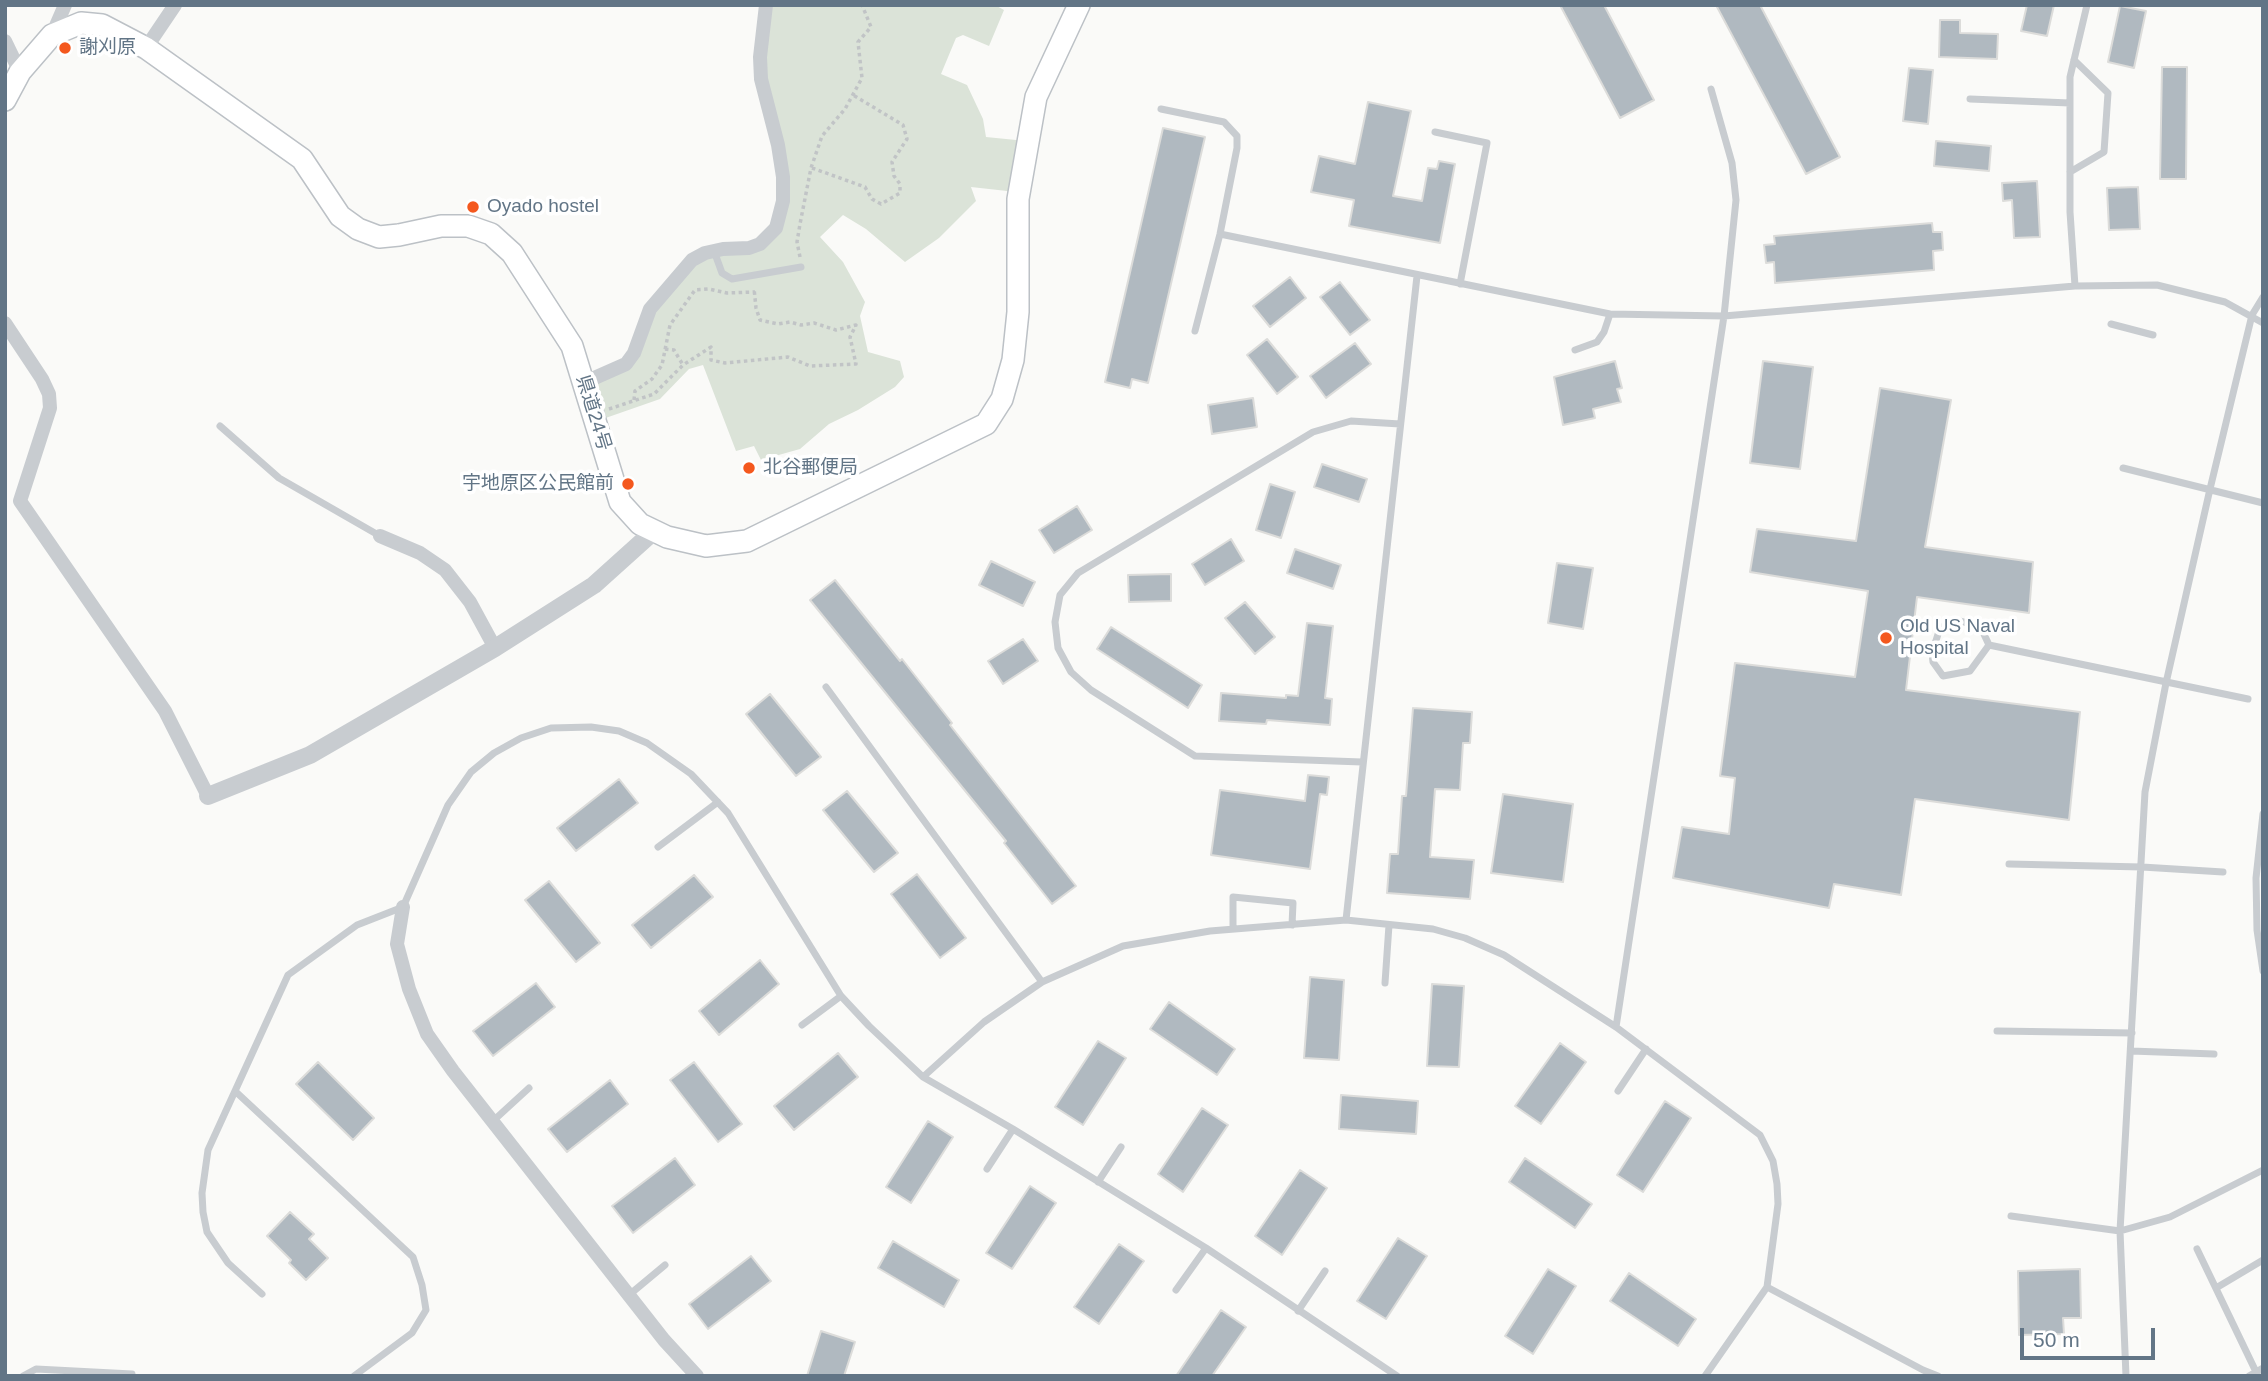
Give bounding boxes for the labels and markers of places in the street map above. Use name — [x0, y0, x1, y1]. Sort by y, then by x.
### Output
place label: 謝刈原 — [79, 37, 136, 59]
marker: 謝刈原 — [57, 40, 73, 56]
place label: Oyado hostel — [487, 196, 599, 218]
marker: Oyado hostel — [465, 199, 481, 215]
place label: 北谷郵便局 — [763, 457, 858, 479]
marker: 北谷郵便局 — [741, 460, 757, 476]
place label: 宇地原区公民館前 — [462, 473, 614, 495]
marker: 宇地原区公民館前 — [620, 476, 636, 492]
place label: Old US Naval Hospital — [1900, 616, 2015, 660]
marker: Old US Naval Hospital — [1878, 630, 1894, 646]

